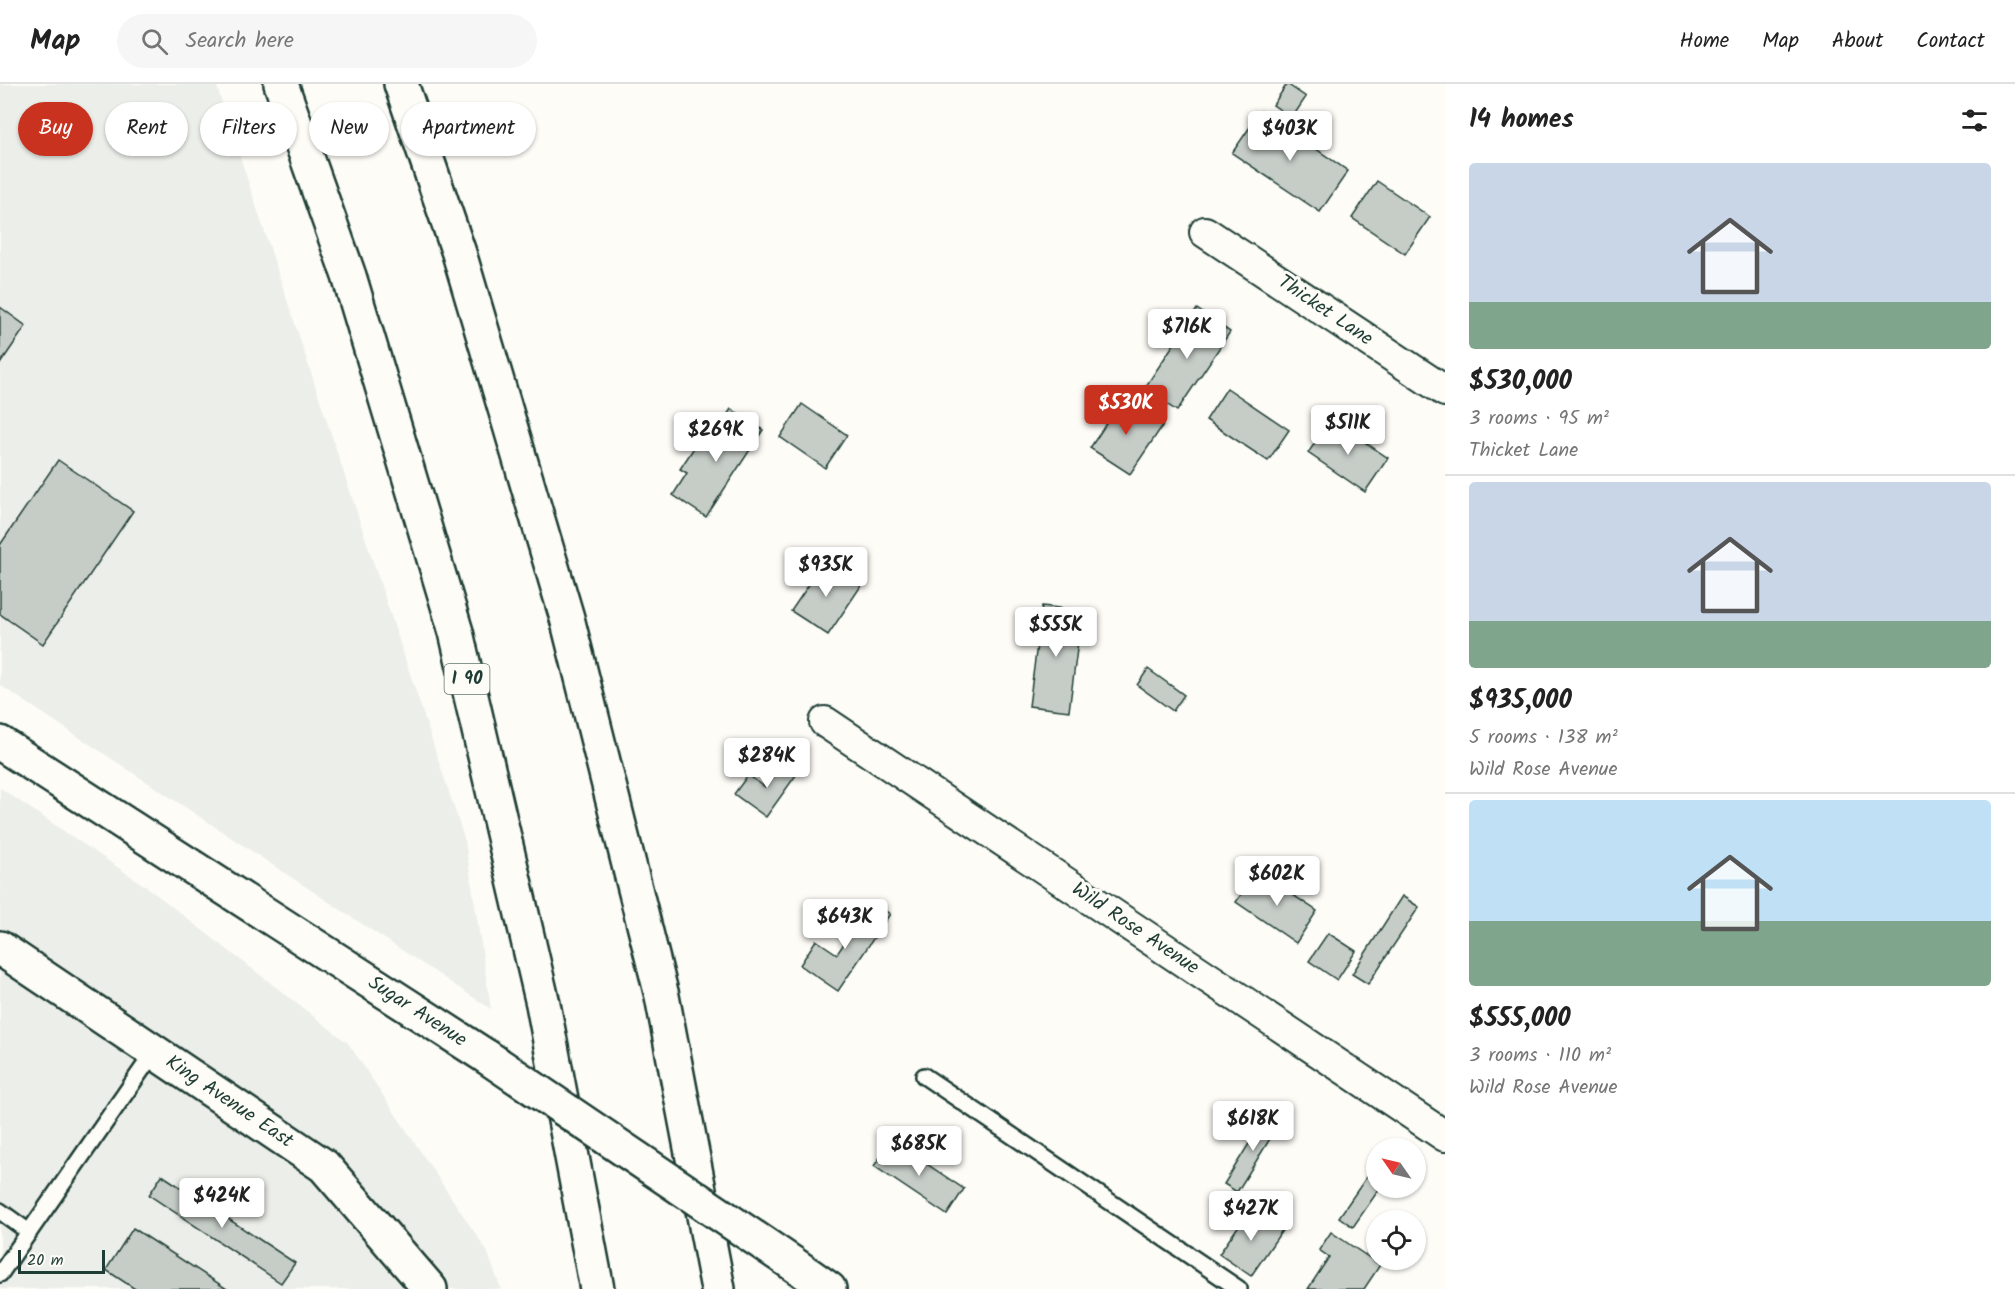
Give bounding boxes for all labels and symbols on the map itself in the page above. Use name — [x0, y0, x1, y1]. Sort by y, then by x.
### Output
pin: $403K — [1248, 111, 1332, 162]
street label: Thicket Lane — [1271, 267, 1379, 355]
pin: $716K — [1145, 309, 1229, 360]
pin: $530K — [1084, 385, 1168, 436]
pin: $511K — [1306, 405, 1390, 456]
pin: $269K — [674, 412, 758, 463]
pin: $935K — [784, 547, 868, 598]
pin: $555K — [1014, 607, 1098, 658]
road number: I 90 — [444, 664, 490, 694]
pin: $284K — [725, 738, 809, 789]
pin: $602K — [1235, 856, 1319, 907]
street label: Wild Rose Avenue — [1065, 874, 1205, 984]
pin: $643K — [803, 899, 887, 950]
street label: Sugar Avenue — [361, 968, 473, 1056]
street label: King Avenue East — [158, 1047, 300, 1157]
pin: $618K — [1211, 1101, 1295, 1152]
pin: $685K — [877, 1126, 961, 1177]
north arrow — [1366, 1138, 1426, 1198]
pin: $424K — [180, 1178, 264, 1229]
pin: $427K — [1209, 1191, 1293, 1242]
scale bar — [18, 1247, 105, 1274]

